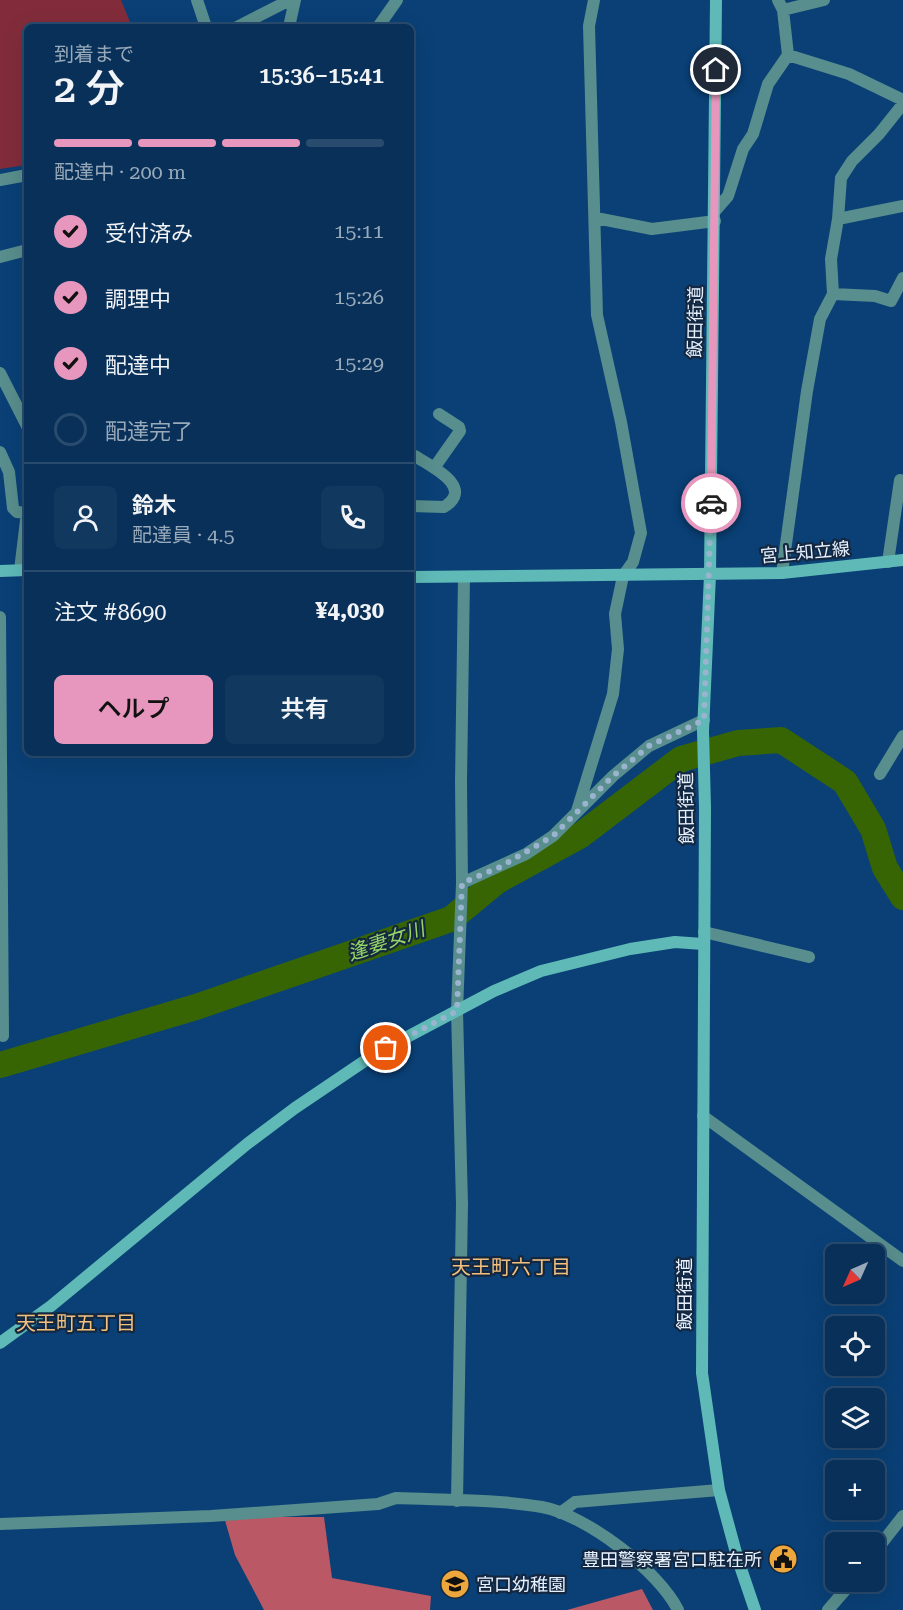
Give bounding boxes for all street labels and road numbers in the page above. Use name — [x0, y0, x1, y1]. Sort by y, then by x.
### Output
street label: 飯田街道 — [684, 286, 706, 358]
street label: 宮上知立線 — [759, 538, 851, 566]
street label: 飯田街道 — [675, 772, 697, 844]
street label: 飯田街道 — [674, 1258, 695, 1330]

